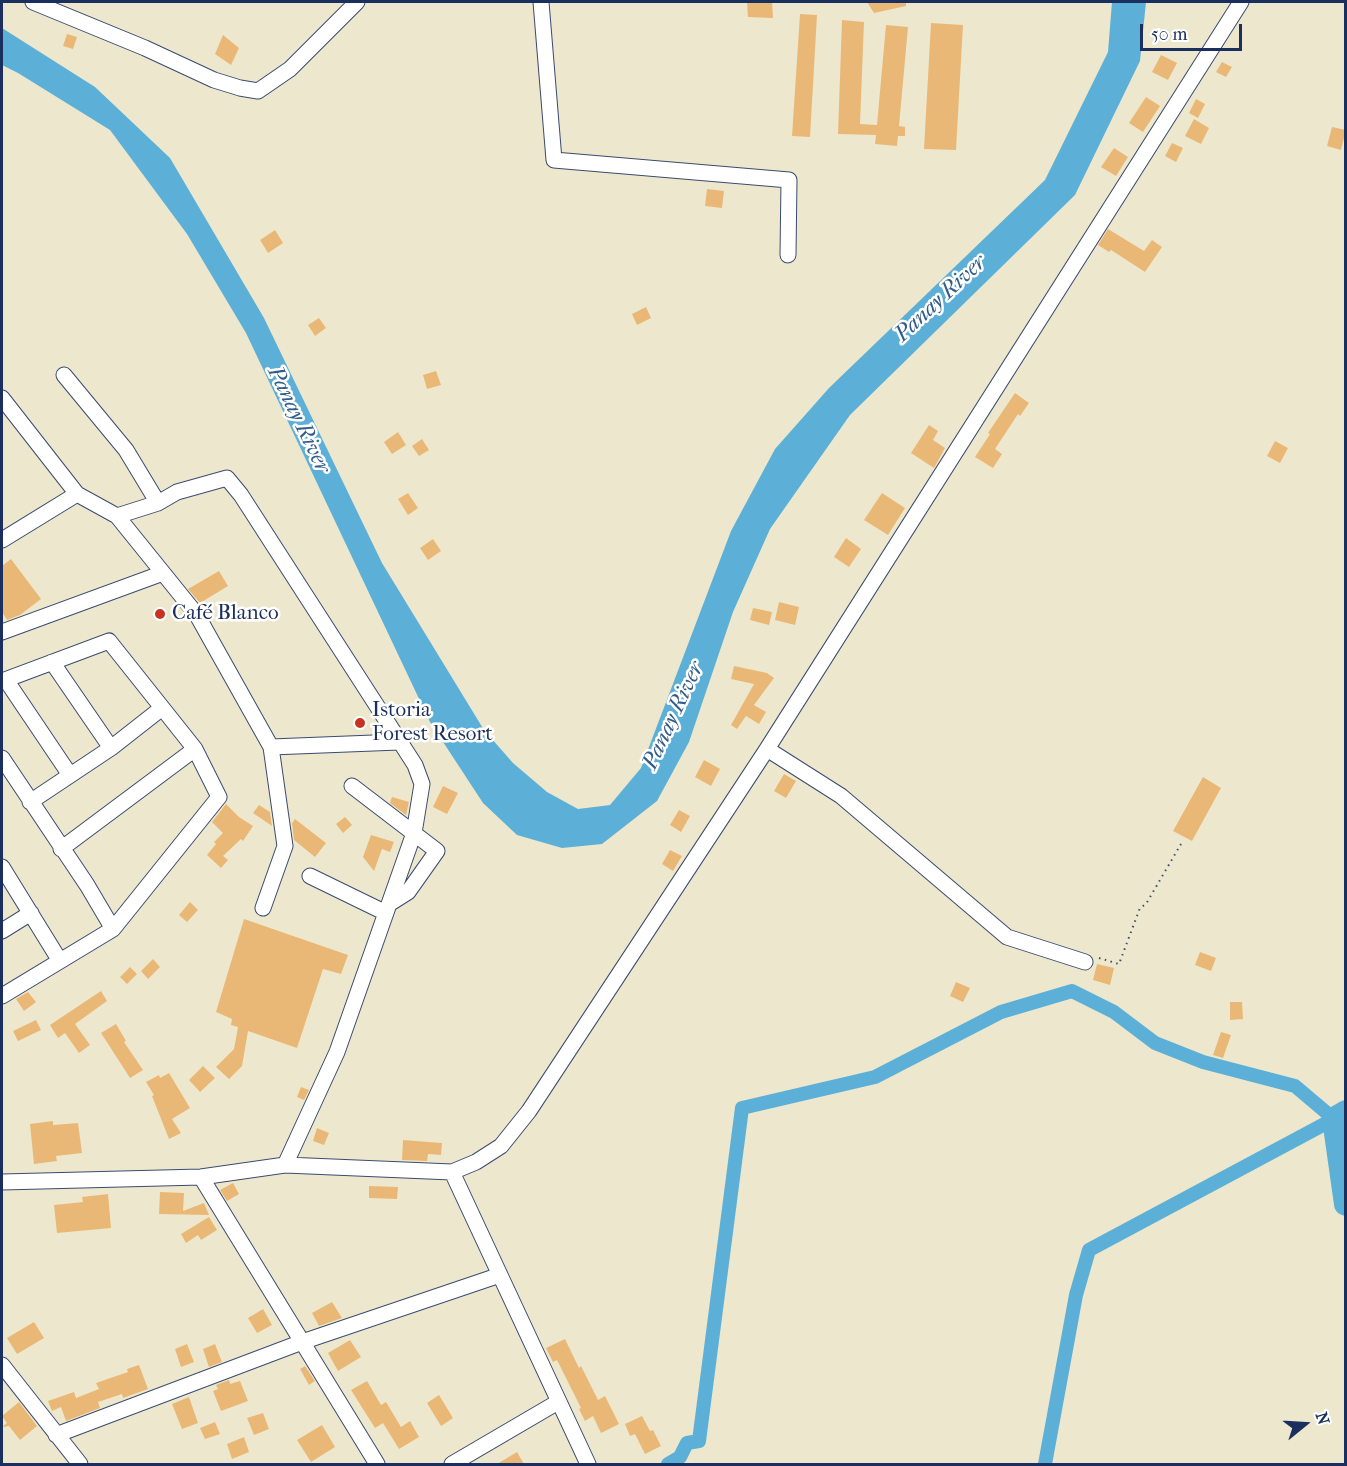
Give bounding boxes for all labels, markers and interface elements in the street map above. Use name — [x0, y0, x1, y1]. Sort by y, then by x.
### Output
scale bar — [1143, 12, 1245, 50]
text: 50 m — [1151, 24, 1187, 45]
water label: Panay River — [890, 250, 992, 348]
water label: Panay River — [261, 362, 335, 478]
place label: Café Blanco — [172, 601, 279, 627]
marker: Café Blanco — [153, 607, 167, 621]
water label: Panay River — [638, 658, 710, 774]
place label: Istoria Forest Resort — [372, 698, 493, 748]
marker: Istoria Forest Resort — [353, 716, 367, 730]
north arrow — [1275, 1394, 1335, 1454]
text: N — [1312, 1410, 1334, 1427]

